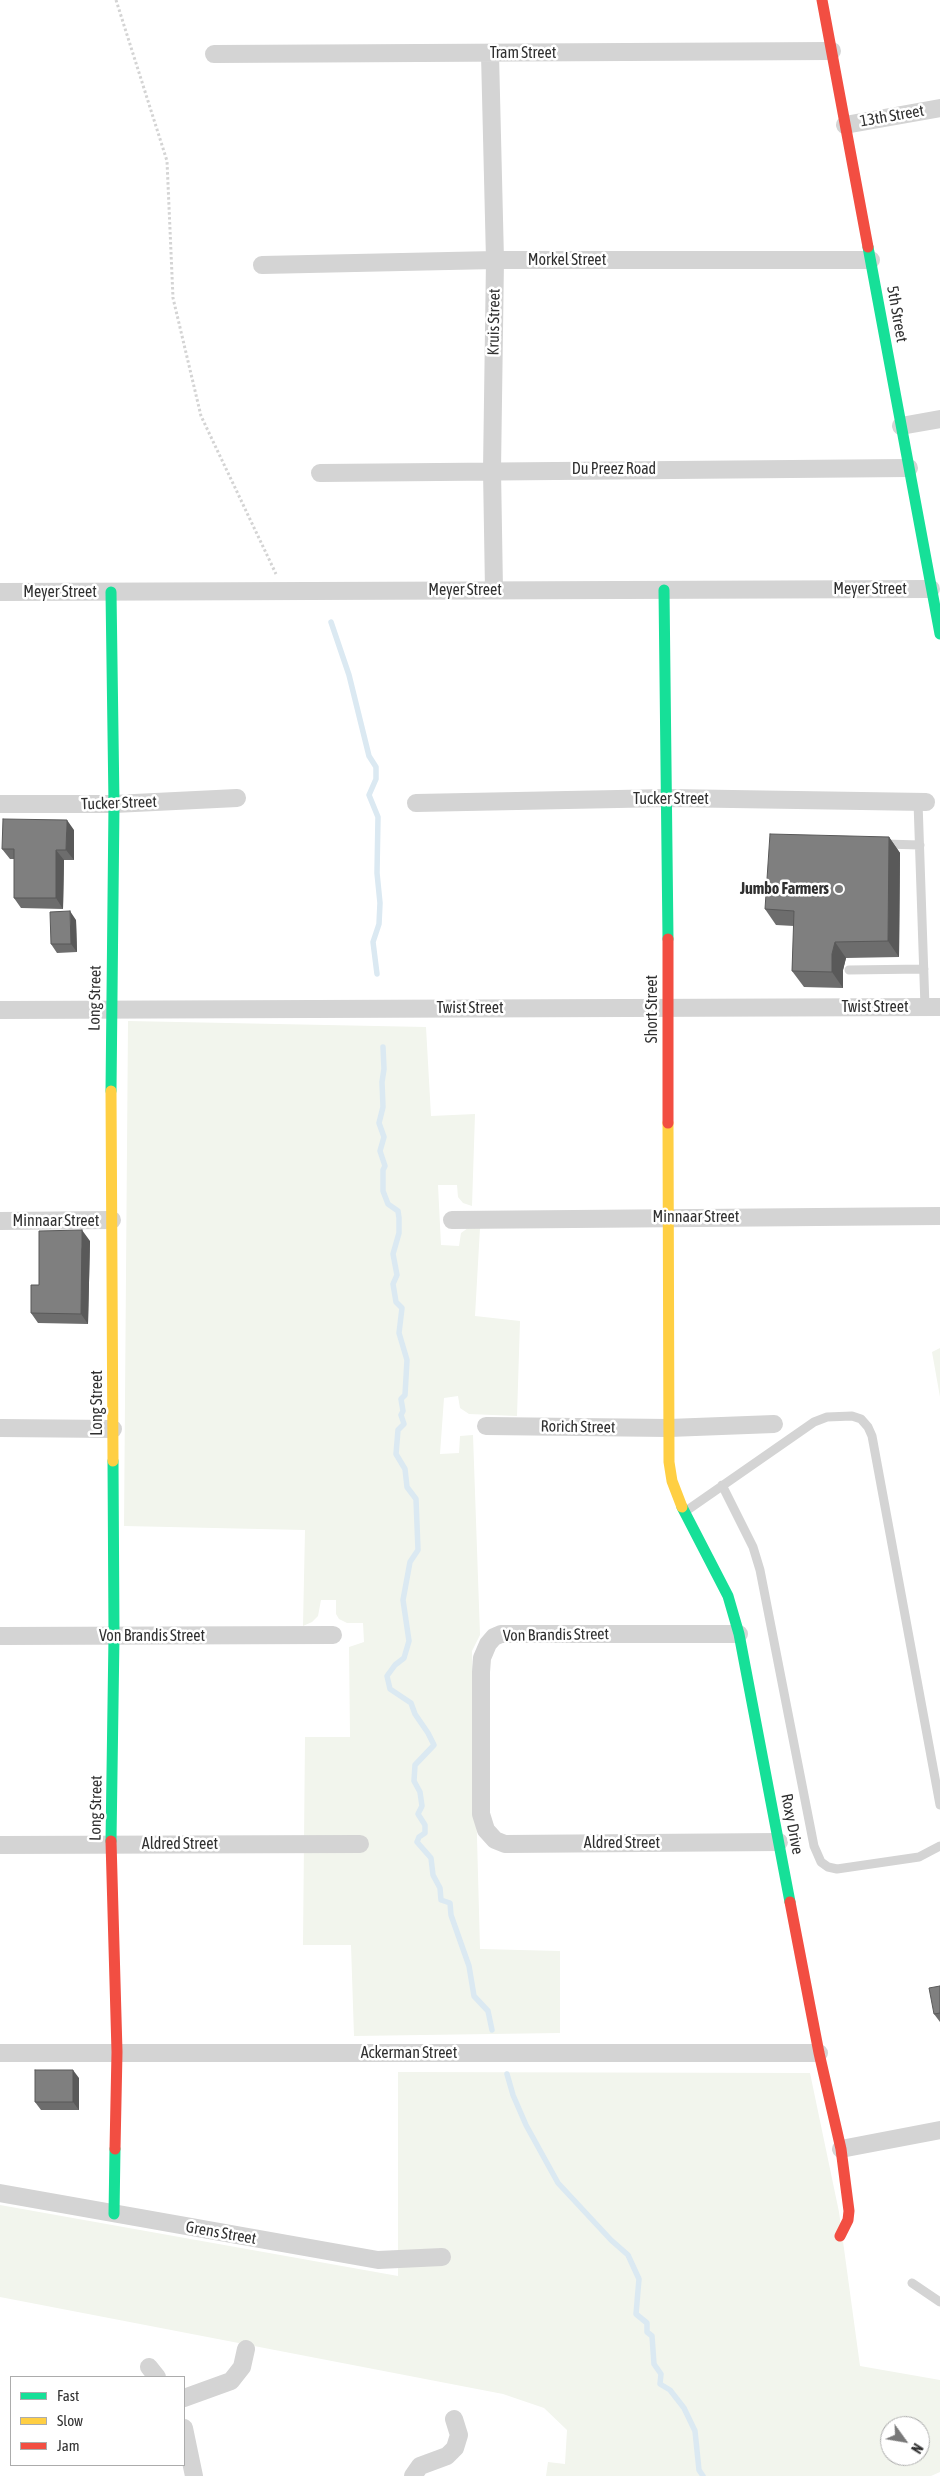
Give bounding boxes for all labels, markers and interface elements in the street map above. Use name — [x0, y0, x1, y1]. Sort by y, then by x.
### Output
street label: Tram Street — [490, 43, 556, 63]
street label: 13th Street — [858, 101, 926, 131]
street label: Morkel Street — [528, 250, 606, 270]
street label: 5th Street — [883, 284, 911, 344]
street label: Kruis Street — [484, 288, 504, 356]
street label: Du Preez Road — [572, 459, 656, 479]
street label: Meyer Street — [833, 579, 907, 599]
street label: Meyer Street — [428, 580, 502, 600]
street label: Meyer Street — [23, 582, 97, 602]
street label: Tucker Street — [633, 789, 709, 809]
street label: Tucker Street — [81, 792, 157, 814]
place label: Jumbo Farmers — [740, 879, 829, 899]
marker: Jumbo Farmers — [833, 883, 845, 895]
street label: Long Street — [85, 965, 105, 1031]
street label: Short Street — [642, 975, 662, 1043]
street label: Twist Street — [841, 997, 909, 1017]
street label: Twist Street — [436, 998, 504, 1018]
street label: Minnaar Street — [653, 1207, 739, 1227]
street label: Minnaar Street — [13, 1211, 99, 1231]
street label: Long Street — [87, 1370, 107, 1436]
street label: Rorich Street — [540, 1417, 616, 1437]
street label: Von Brandis Street — [503, 1624, 609, 1646]
street label: Von Brandis Street — [99, 1626, 205, 1646]
street label: Long Street — [86, 1775, 106, 1841]
street label: Roxy Drive — [777, 1792, 807, 1856]
street label: Aldred Street — [584, 1833, 660, 1853]
street label: Aldred Street — [142, 1834, 218, 1854]
street label: Ackerman Street — [361, 2043, 457, 2063]
street label: Grens Street — [184, 2217, 258, 2249]
legend — [10, 2376, 185, 2466]
text: Fast — [57, 2387, 79, 2404]
text: Slow — [57, 2412, 83, 2429]
north arrow — [880, 2416, 930, 2466]
text: Jam — [57, 2437, 80, 2454]
text: N — [908, 2441, 926, 2456]

